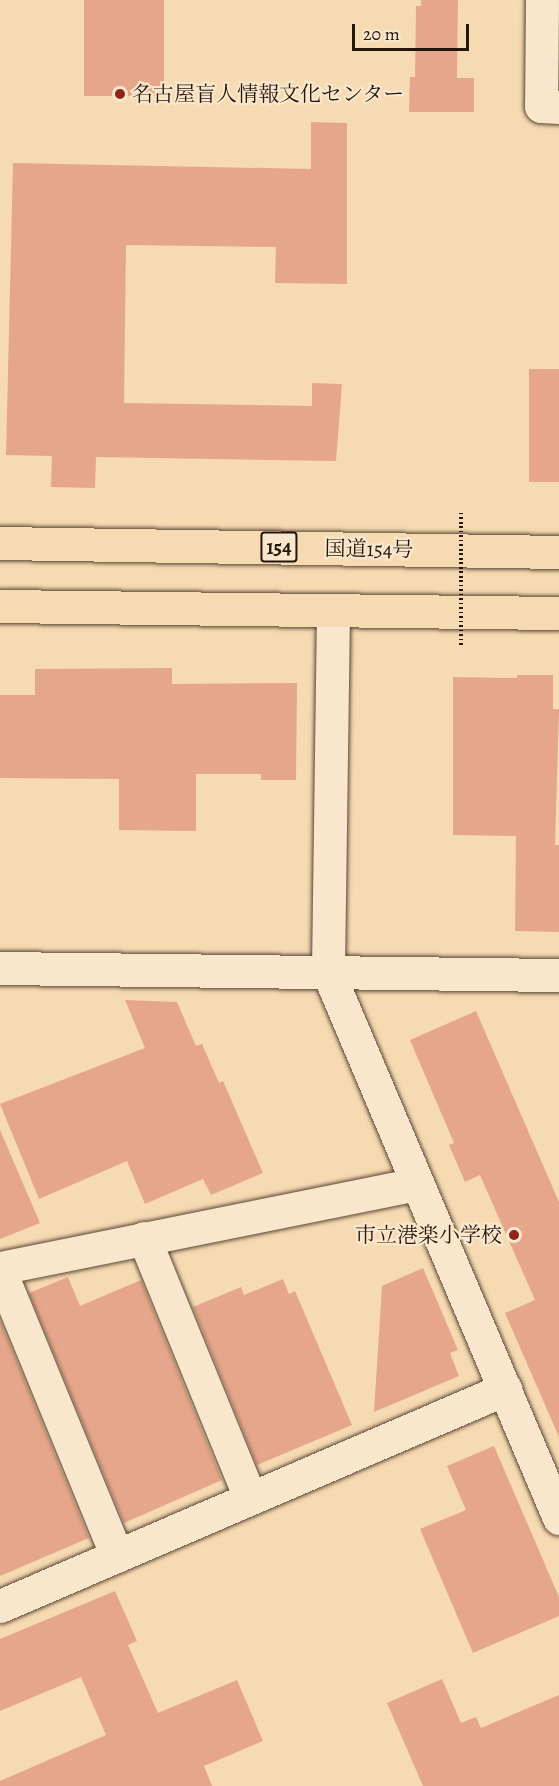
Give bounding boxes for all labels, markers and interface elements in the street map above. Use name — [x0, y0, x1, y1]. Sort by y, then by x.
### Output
scale bar — [355, 12, 472, 50]
text: 20 m — [363, 22, 400, 46]
place label: 名古屋盲人情報文化センター — [132, 81, 405, 107]
marker: 名古屋盲人情報文化センター — [113, 87, 127, 101]
road number: 154 — [260, 530, 298, 564]
street label: 国道154号 — [324, 536, 414, 562]
place label: 市立港楽小学校 — [355, 1222, 502, 1248]
marker: 市立港楽小学校 — [507, 1228, 521, 1242]

